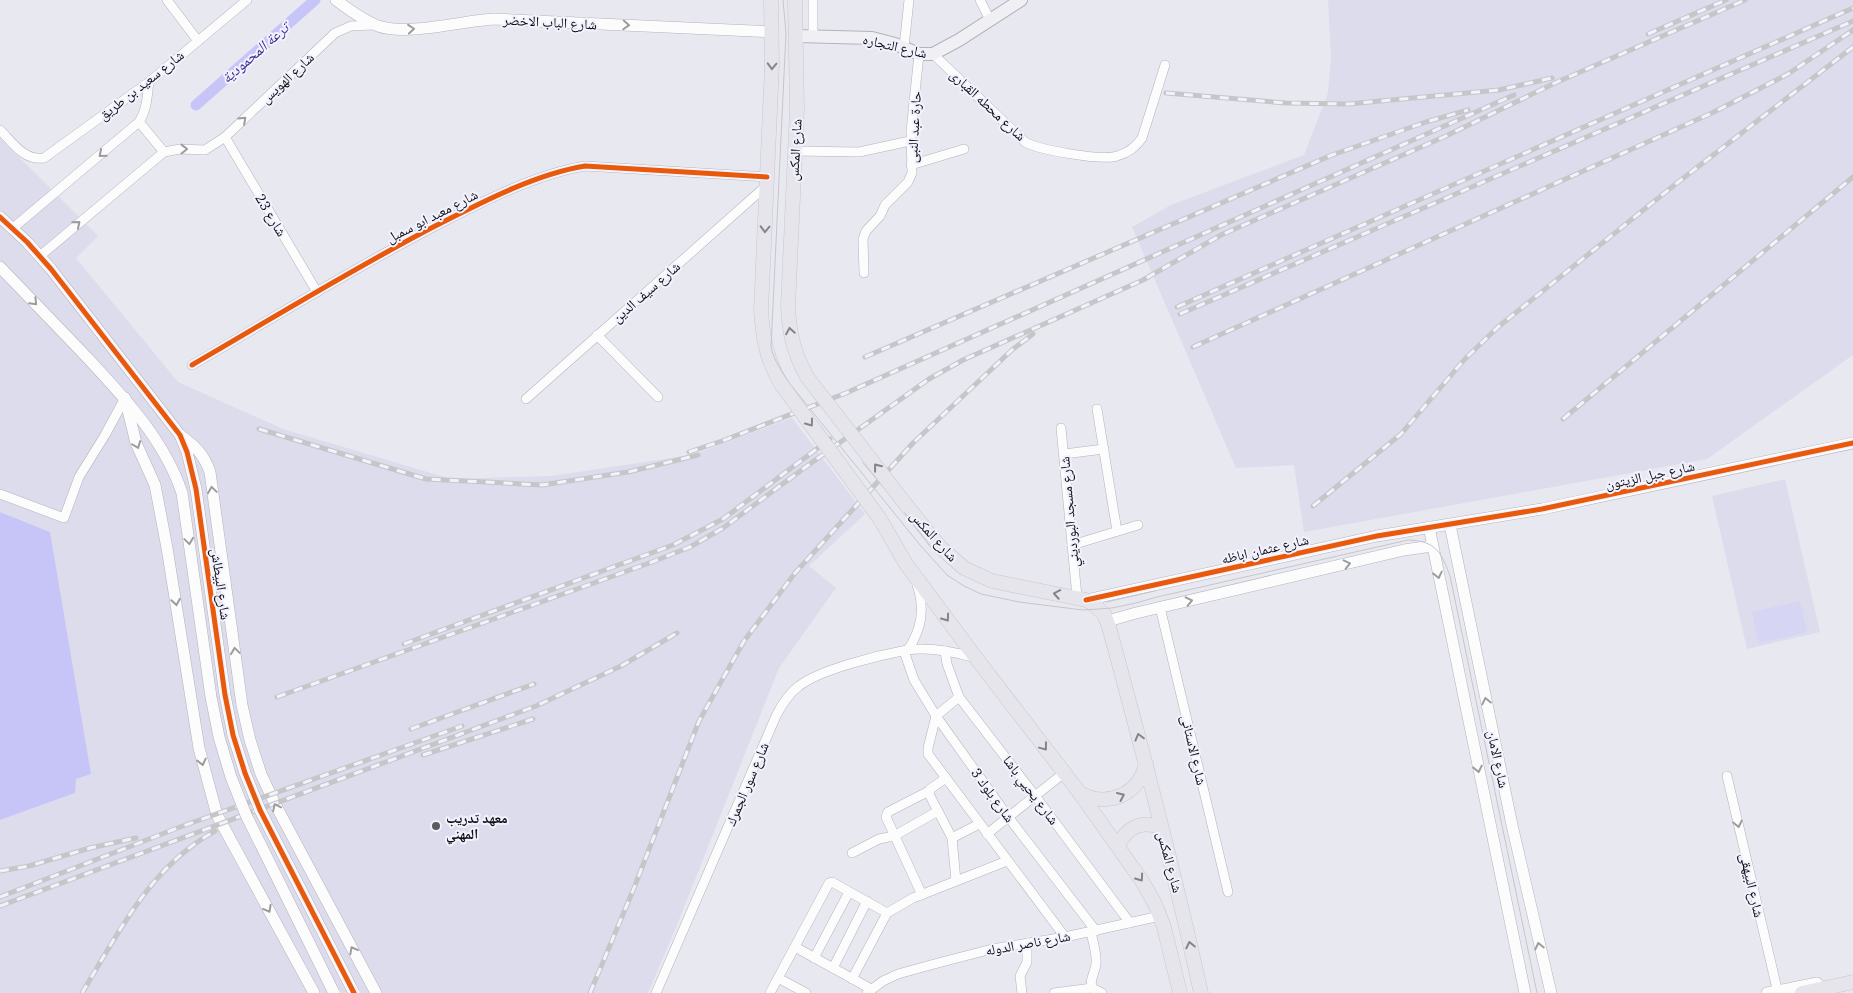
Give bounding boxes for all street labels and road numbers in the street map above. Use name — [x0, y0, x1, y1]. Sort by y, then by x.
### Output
street label: شارع الباب الاخضر — [502, 11, 597, 34]
street label: شارع التجاره — [861, 30, 929, 63]
street label: شارع سعيد بن طريق — [95, 46, 188, 125]
street label: شارع الهويس — [256, 49, 318, 108]
street label: شارع محطه القبارى — [946, 65, 1030, 146]
street label: حارة عبد النبى — [903, 91, 925, 163]
street label: شارع المكس — [784, 118, 807, 182]
street label: شارع معبد ابو سمبل — [383, 185, 481, 248]
street label: شارع 23 — [250, 190, 291, 240]
street label: شارع سيف الدين — [608, 257, 685, 327]
street label: شارع مسجد البورديني — [1055, 456, 1085, 568]
street label: شارع جبل الزيتون — [1604, 457, 1697, 494]
street label: شارع المكس — [906, 507, 962, 566]
street label: شارع عثمان اباظه — [1220, 530, 1311, 569]
street label: شارع البيطاش — [206, 547, 235, 621]
street label: شارع الاستانى — [1176, 713, 1211, 787]
street label: شارع الامان — [1482, 728, 1513, 790]
street label: شارع سور الجمرك — [721, 739, 774, 829]
street label: شارع يحيي باشا — [997, 752, 1063, 830]
street label: شارع بلوك 3 — [966, 764, 1019, 826]
street label: شارع المكس — [1152, 829, 1187, 895]
street label: شارع البيهقى — [1735, 851, 1768, 919]
street label: شارع ناصر الدوله — [984, 927, 1072, 960]

